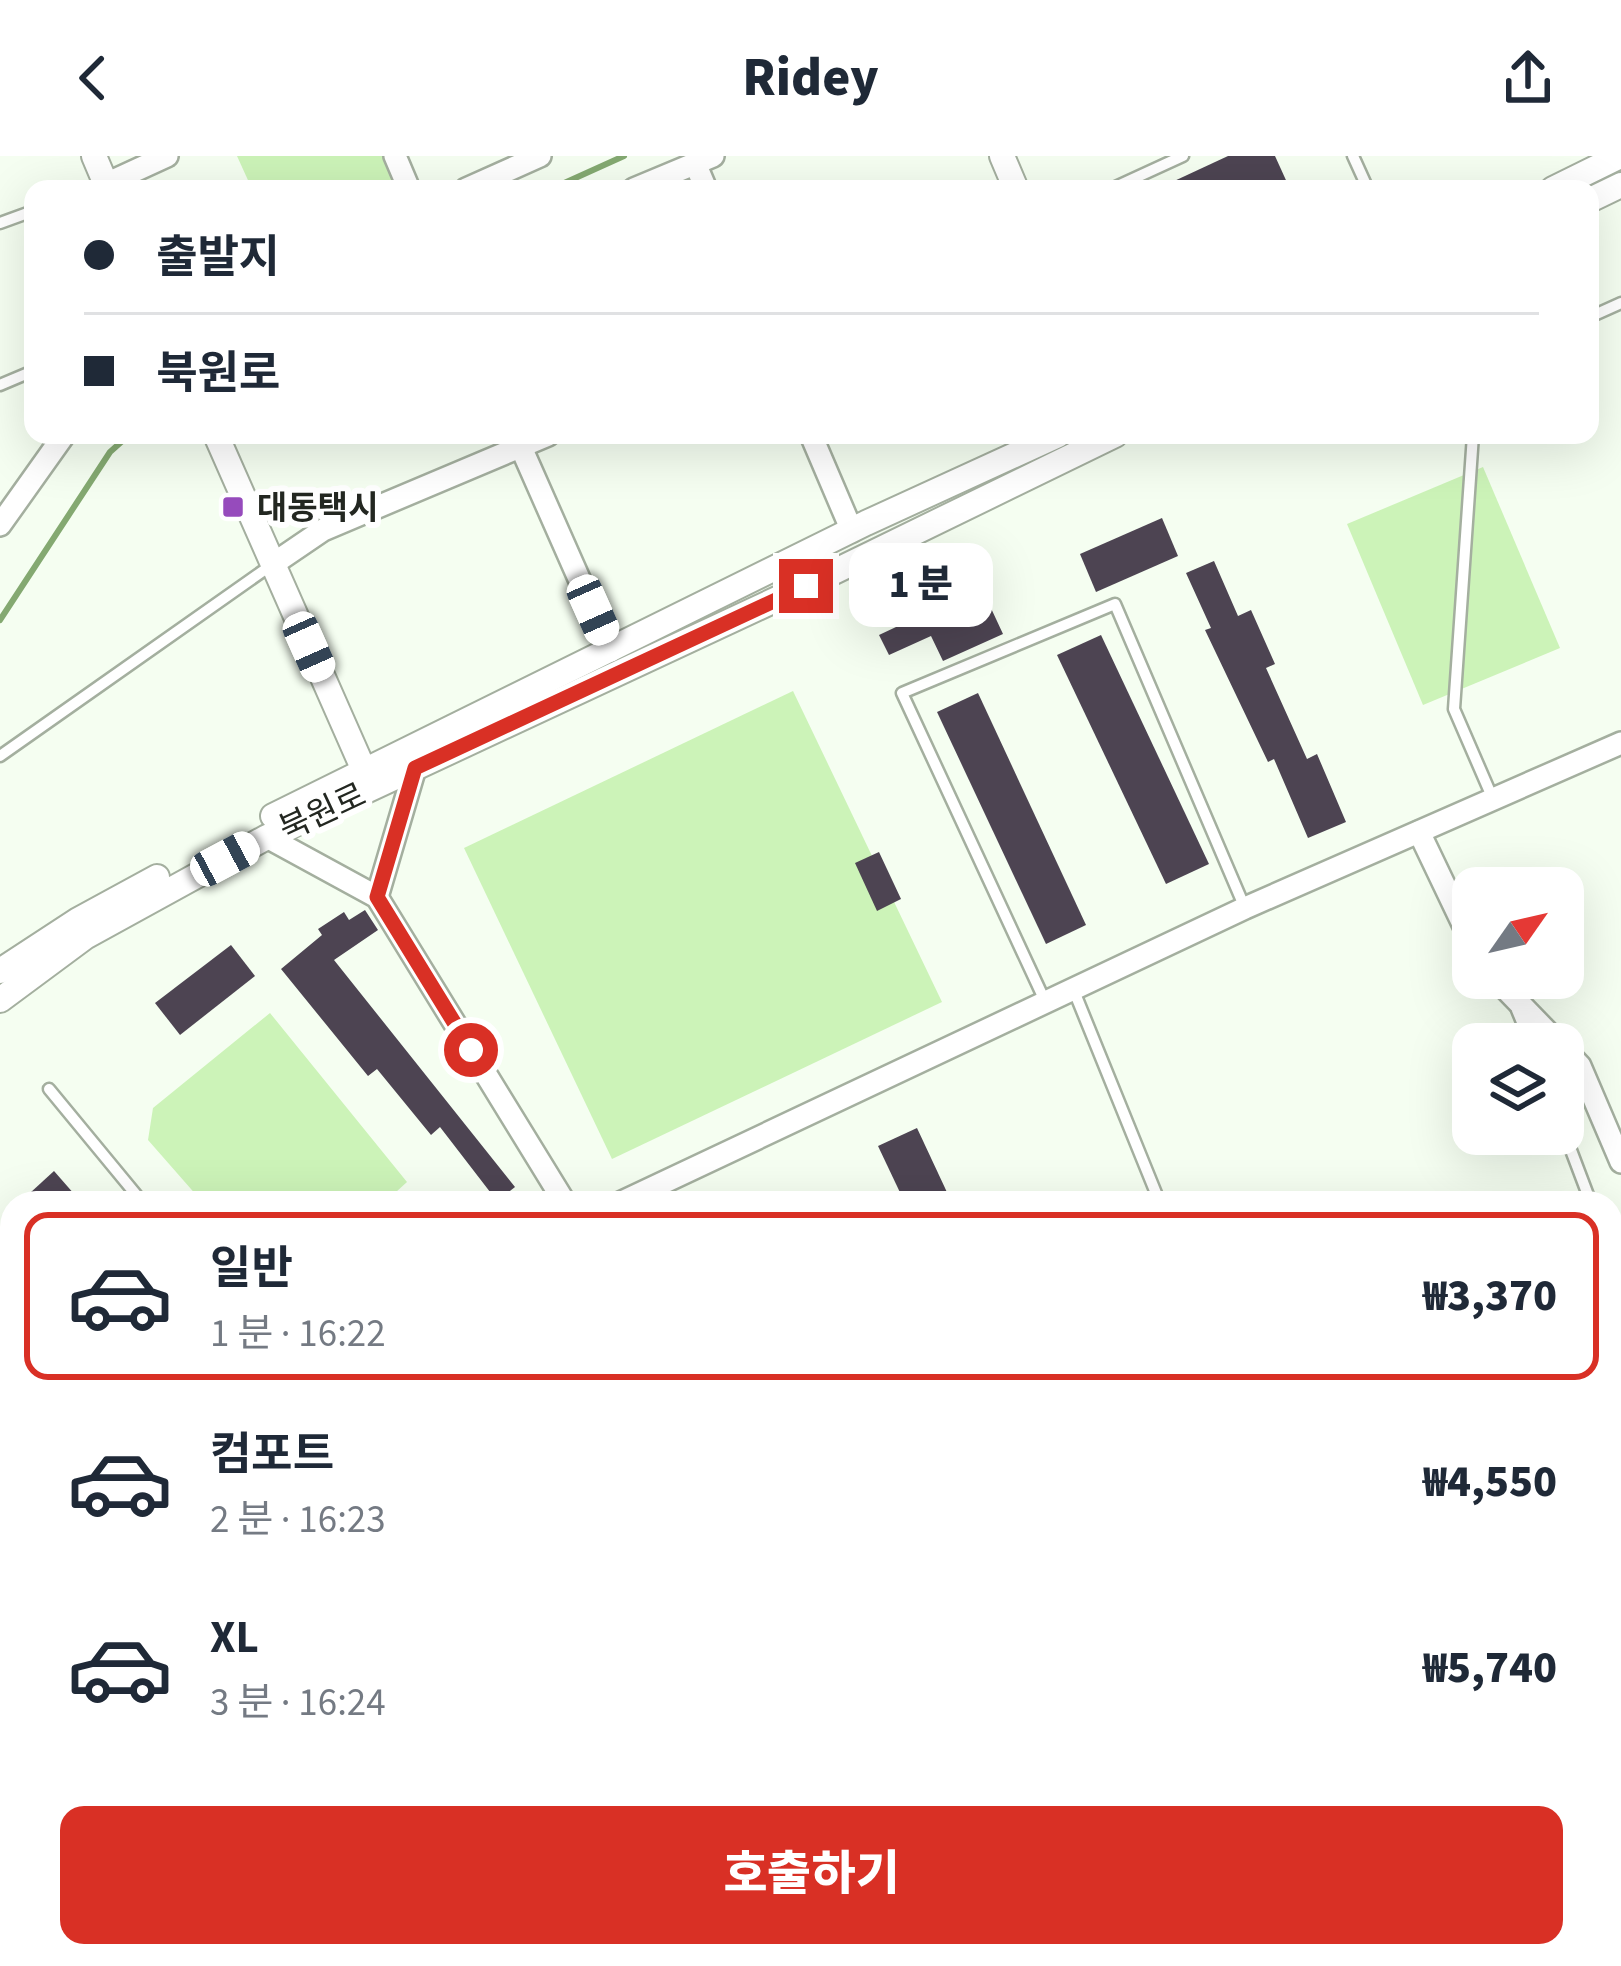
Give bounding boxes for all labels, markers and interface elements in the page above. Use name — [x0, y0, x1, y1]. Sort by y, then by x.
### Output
text: Ridey — [742, 40, 879, 117]
icon: back — [60, 45, 126, 111]
icon: share — [1495, 45, 1561, 111]
text: 출발지 — [156, 226, 280, 290]
text: 북원로 — [156, 342, 280, 406]
place label: 대동택시 — [257, 485, 378, 532]
marker: 대동택시 — [220, 494, 246, 520]
callout: 1 분 — [848, 544, 992, 628]
text: 1 분 — [889, 557, 953, 613]
route end — [779, 559, 833, 613]
car — [562, 570, 624, 650]
car — [278, 607, 340, 687]
street label: 북원로 — [271, 772, 374, 853]
car — [185, 826, 265, 892]
north arrow — [1452, 867, 1584, 999]
map controls — [1452, 867, 1584, 1155]
route start — [444, 1023, 498, 1077]
button: layers — [1452, 1023, 1584, 1155]
text: 일반 — [210, 1237, 293, 1301]
icon: car — [66, 1242, 174, 1350]
text: ₩3,370 — [1423, 1264, 1557, 1328]
text: 1 분 · 16:22 — [210, 1306, 386, 1362]
text: 컴포트 — [210, 1423, 334, 1487]
icon: car — [66, 1428, 174, 1536]
text: ₩4,550 — [1423, 1450, 1557, 1514]
text: 2 분 · 16:23 — [210, 1492, 386, 1548]
text: XL — [210, 1606, 259, 1670]
icon: car — [66, 1614, 174, 1722]
text: ₩5,740 — [1423, 1636, 1557, 1700]
text: 3 분 · 16:24 — [210, 1675, 386, 1731]
button: 호출하기 — [60, 1806, 1563, 1944]

